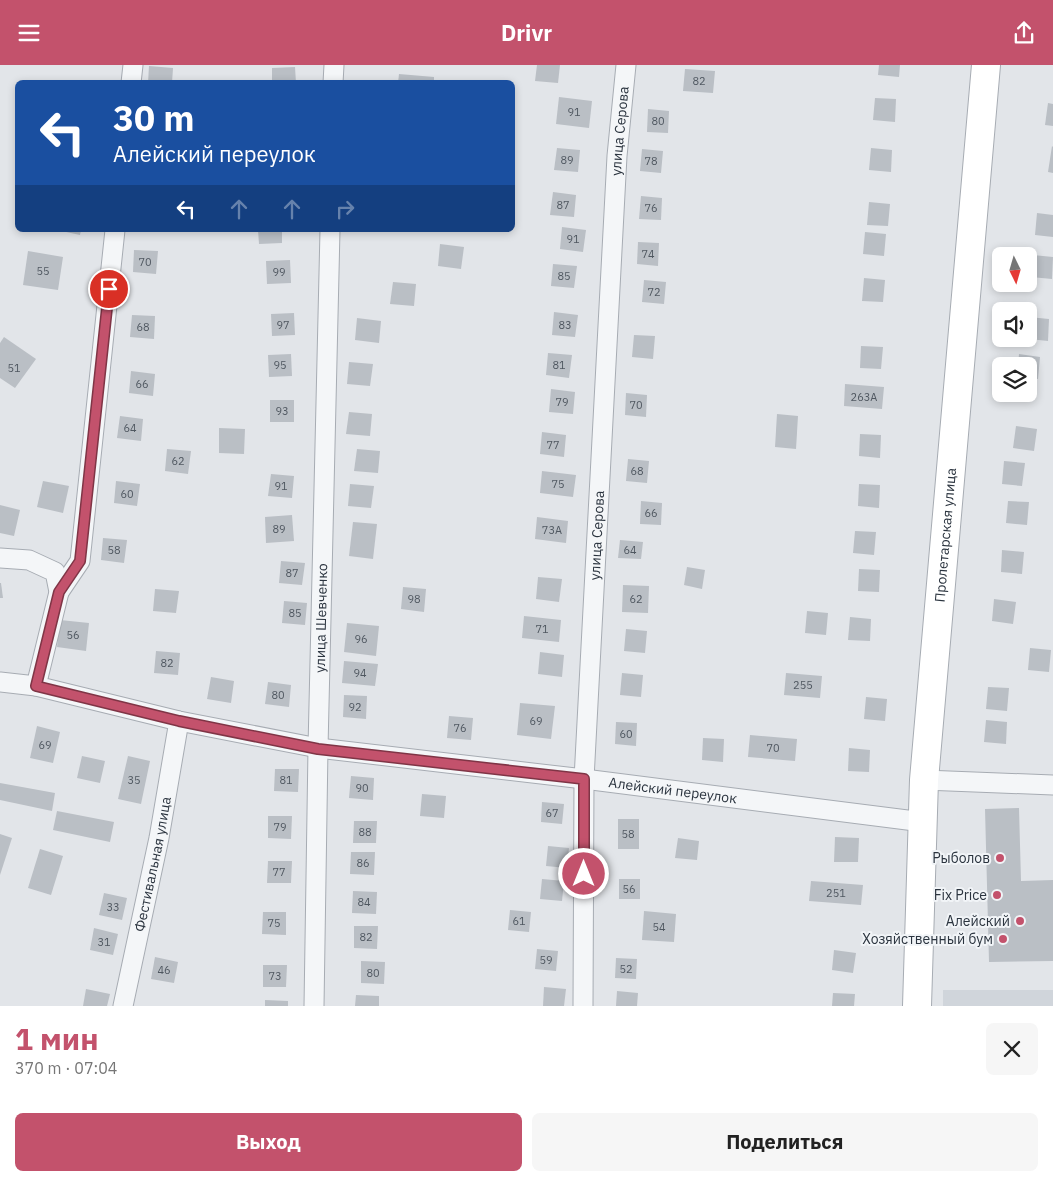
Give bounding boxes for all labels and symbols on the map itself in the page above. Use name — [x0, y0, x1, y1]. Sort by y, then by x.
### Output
house number: 82 — [692, 74, 706, 88]
street label: улица Серова — [607, 85, 633, 176]
house number: 91 — [567, 105, 581, 119]
house number: 80 — [651, 114, 665, 128]
house number: 89 — [560, 153, 574, 167]
house number: 78 — [644, 154, 658, 168]
house number: 87 — [556, 198, 570, 212]
house number: 76 — [644, 201, 658, 215]
house number: 91 — [566, 232, 580, 246]
house number: 74 — [641, 247, 655, 261]
north arrow — [992, 247, 1038, 293]
house number: 70 — [138, 255, 152, 269]
house number: 55 — [36, 264, 50, 278]
house number: 99 — [272, 265, 286, 279]
pin — [88, 268, 130, 310]
house number: 85 — [557, 269, 571, 283]
house number: 72 — [647, 285, 661, 299]
house number: 97 — [276, 318, 290, 332]
house number: 83 — [558, 318, 572, 332]
house number: 68 — [136, 320, 150, 334]
house number: 95 — [273, 358, 287, 372]
house number: 81 — [552, 358, 566, 372]
house number: 51 — [7, 361, 21, 375]
house number: 66 — [135, 377, 149, 391]
house number: 263А — [851, 390, 877, 404]
house number: 79 — [555, 395, 569, 409]
house number: 70 — [629, 398, 643, 412]
house number: 93 — [275, 404, 289, 418]
house number: 64 — [123, 421, 137, 435]
house number: 77 — [546, 438, 560, 452]
house number: 62 — [171, 454, 185, 468]
house number: 68 — [630, 464, 644, 478]
street label: Пролетарская улица — [930, 467, 960, 603]
house number: 75 — [551, 477, 565, 491]
house number: 91 — [274, 479, 288, 493]
house number: 60 — [120, 487, 134, 501]
street label: улица Серова — [586, 490, 608, 581]
house number: 66 — [644, 506, 658, 520]
house number: 89 — [272, 522, 286, 536]
house number: 73А — [542, 523, 562, 537]
house number: 58 — [107, 543, 121, 557]
house number: 64 — [623, 543, 637, 557]
street label: улица Шевченко — [311, 563, 331, 673]
house number: 87 — [285, 566, 299, 580]
house number: 98 — [407, 592, 421, 606]
house number: 62 — [629, 592, 643, 606]
house number: 85 — [288, 606, 302, 620]
house number: 71 — [535, 622, 549, 636]
house number: 56 — [66, 628, 80, 642]
house number: 96 — [354, 632, 368, 646]
house number: 82 — [160, 656, 174, 670]
house number: 94 — [353, 666, 367, 680]
house number: 255 — [793, 678, 813, 692]
house number: 80 — [271, 688, 285, 702]
house number: 92 — [348, 700, 362, 714]
house number: 69 — [529, 714, 543, 728]
house number: 76 — [453, 721, 467, 735]
house number: 60 — [619, 727, 633, 741]
house number: 69 — [38, 738, 52, 752]
house number: 70 — [766, 741, 780, 755]
house number: 35 — [127, 773, 141, 787]
house number: 81 — [279, 773, 293, 787]
street label: Алейский переулок — [608, 773, 738, 807]
house number: 90 — [355, 781, 369, 795]
street label: Фестивальная улица — [130, 795, 175, 933]
house number: 67 — [545, 806, 559, 820]
house number: 79 — [273, 820, 287, 834]
house number: 88 — [358, 825, 372, 839]
house number: 58 — [621, 827, 635, 841]
position arrow — [557, 847, 609, 899]
place label: Рыболов — [932, 849, 990, 867]
marker: Рыболов — [994, 852, 1006, 864]
house number: 86 — [356, 856, 370, 870]
house number: 77 — [272, 865, 286, 879]
house number: 56 — [622, 882, 636, 896]
house number: 251 — [826, 886, 846, 900]
place label: Fix Price — [934, 886, 987, 904]
marker: Fix Price — [991, 889, 1003, 901]
house number: 84 — [357, 895, 371, 909]
house number: 33 — [106, 900, 120, 914]
place label: Алейский — [946, 912, 1010, 930]
house number: 61 — [512, 914, 526, 928]
marker: Алейский — [1014, 915, 1026, 927]
house number: 75 — [267, 916, 281, 930]
house number: 54 — [652, 920, 666, 934]
house number: 82 — [359, 930, 373, 944]
place label: Хозяйственный бум — [862, 930, 993, 948]
marker: Хозяйственный бум — [997, 933, 1009, 945]
house number: 31 — [97, 935, 111, 949]
house number: 59 — [539, 953, 553, 967]
house number: 52 — [619, 962, 633, 976]
house number: 46 — [157, 963, 171, 977]
house number: 80 — [366, 966, 380, 980]
house number: 73 — [268, 969, 282, 983]

